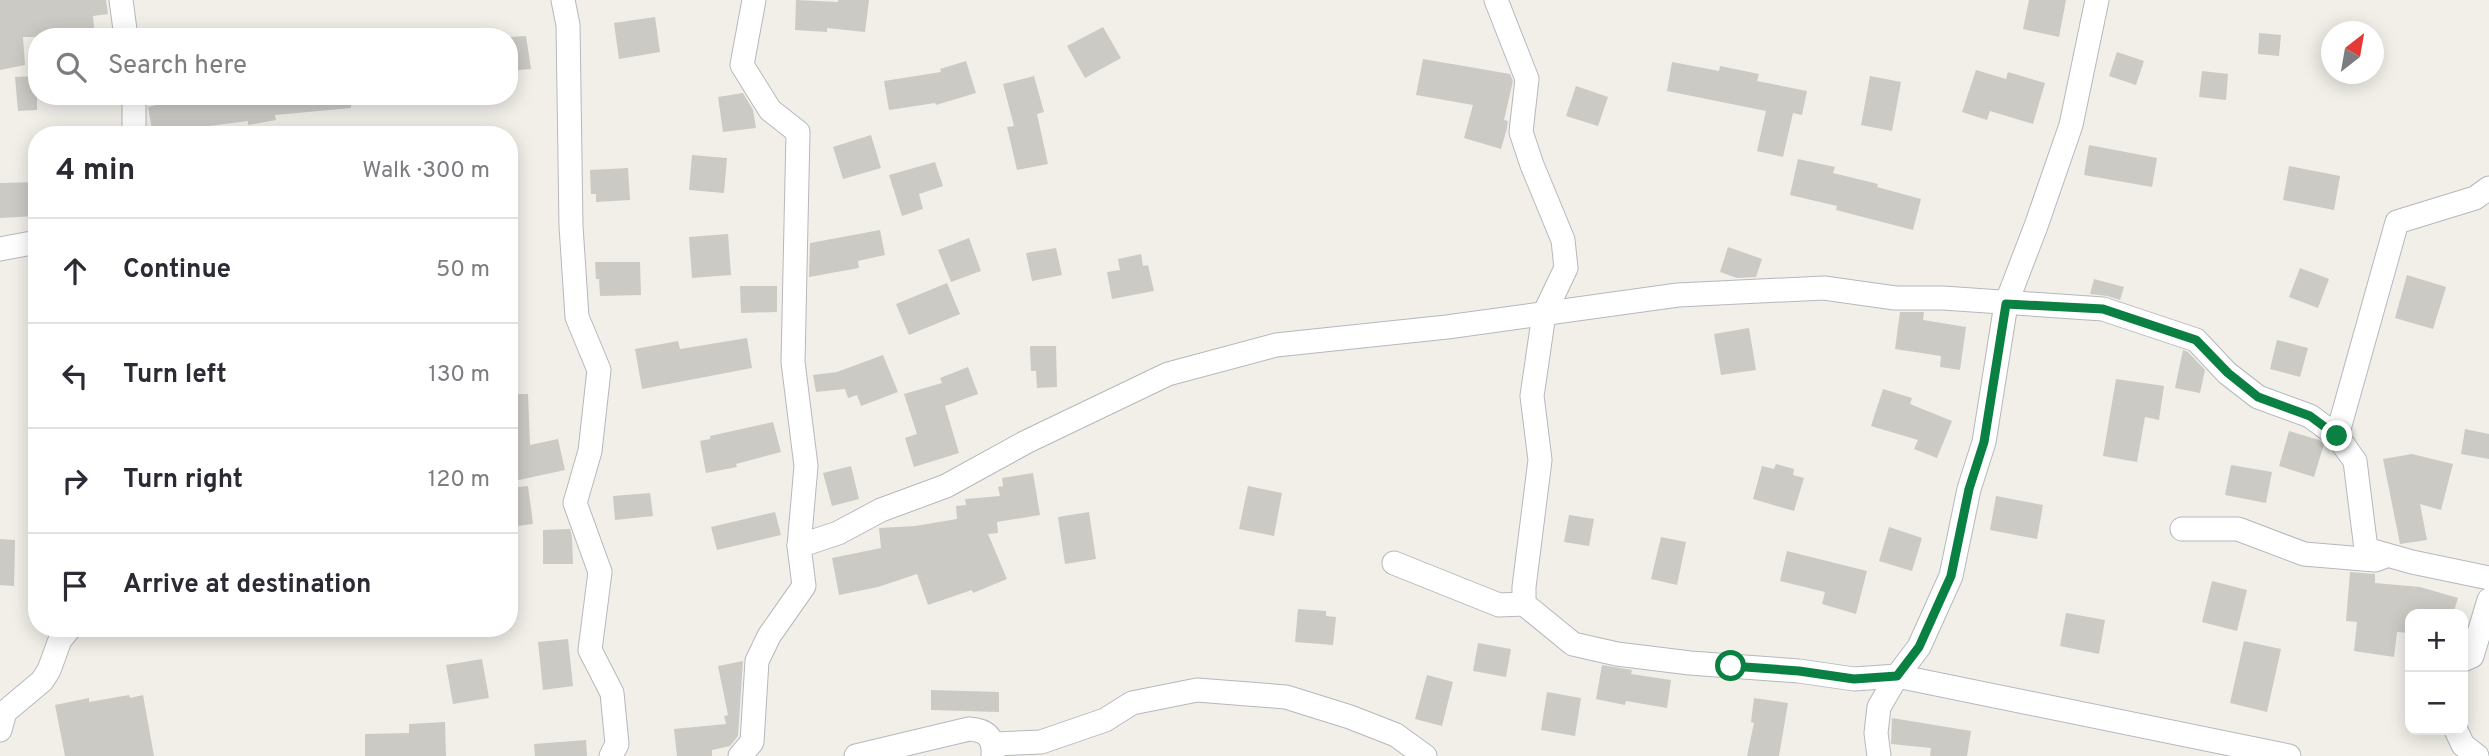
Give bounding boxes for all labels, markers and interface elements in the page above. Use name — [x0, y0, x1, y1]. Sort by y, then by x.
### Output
north arrow — [2321, 21, 2384, 84]
search box — [28, 28, 518, 105]
icon: search — [52, 48, 90, 86]
text: Search here — [108, 50, 247, 83]
text: 4 min — [56, 153, 135, 190]
text: Walk · 300 m — [362, 157, 490, 186]
icon: ahead — [56, 252, 94, 290]
text: Continue — [123, 254, 231, 287]
text: 50 m — [436, 256, 490, 285]
icon: left — [56, 357, 94, 395]
text: Turn left — [123, 359, 227, 392]
text: 130 m — [428, 361, 490, 390]
route end — [2321, 420, 2352, 451]
icon: right — [56, 462, 94, 500]
text: Turn right — [123, 464, 243, 497]
text: 120 m — [428, 466, 490, 495]
icon: arrive — [56, 567, 94, 605]
text: Arrive at destination — [123, 569, 371, 602]
map controls — [2405, 609, 2468, 735]
button: + — [2405, 609, 2468, 672]
route start — [1715, 650, 1746, 681]
button: − — [2405, 672, 2468, 735]

